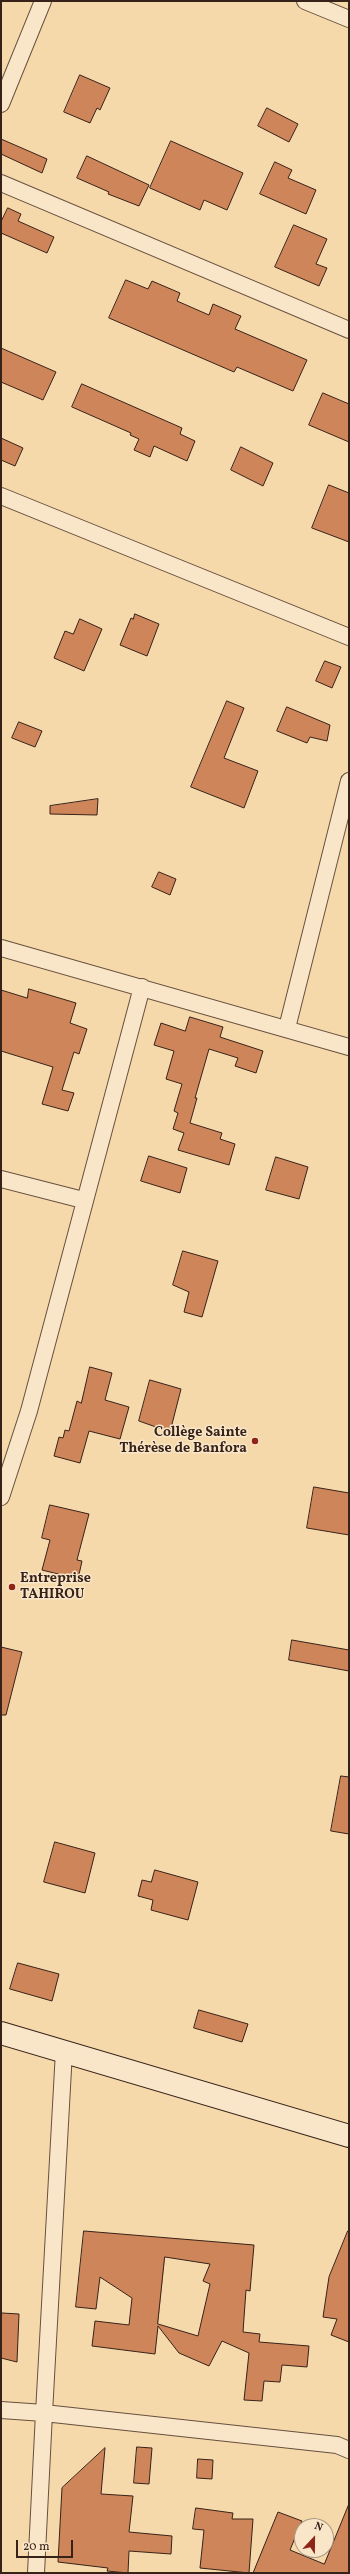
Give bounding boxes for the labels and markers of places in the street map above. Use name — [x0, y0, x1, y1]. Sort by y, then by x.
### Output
place label: Collège Sainte Thérèse de Banfora — [119, 1425, 247, 1458]
marker: Collège Sainte Thérèse de Banfora — [250, 1436, 260, 1446]
place label: Entreprise TAHIROU — [20, 1571, 91, 1604]
marker: Entreprise TAHIROU — [7, 1582, 17, 1592]

